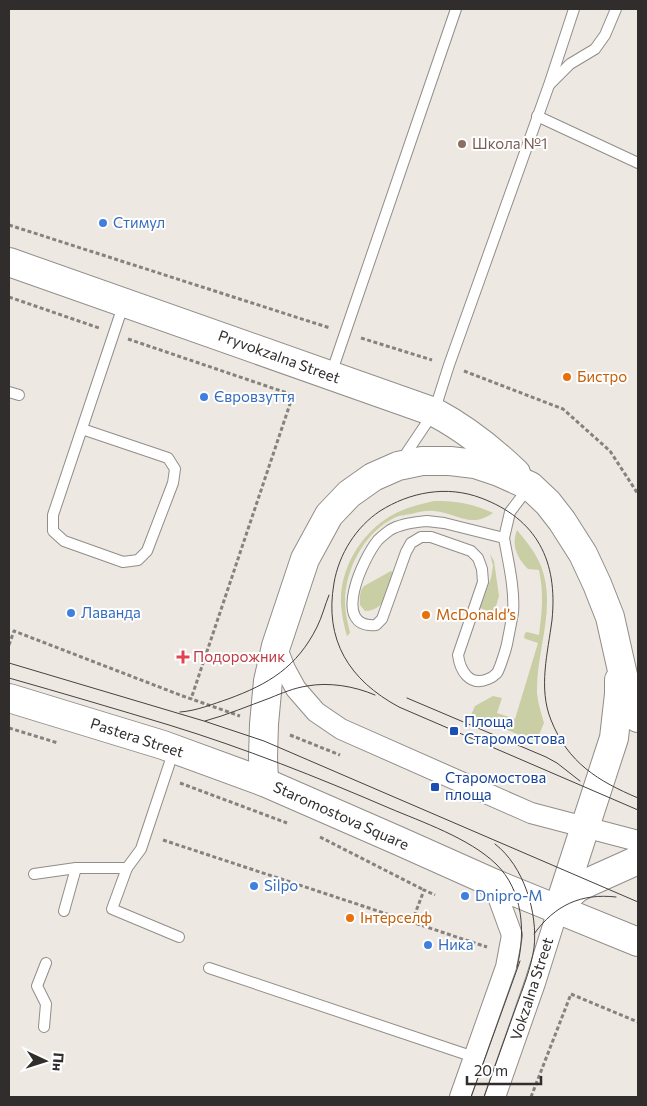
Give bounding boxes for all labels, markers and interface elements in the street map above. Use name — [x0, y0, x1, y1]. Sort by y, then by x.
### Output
place label: Школа №1 — [472, 134, 548, 152]
marker: Школа №1 — [456, 138, 468, 150]
place label: Стимул — [113, 213, 165, 231]
marker: Стимул — [97, 217, 109, 229]
street label: Pryvokzalna Street — [216, 326, 343, 386]
place label: Бистро — [577, 367, 627, 385]
marker: Бистро — [561, 371, 573, 383]
place label: Євровзуття — [214, 387, 295, 405]
marker: Євровзуття — [198, 391, 210, 403]
place label: Лаванда — [81, 603, 141, 621]
place label: McDonald’s — [436, 605, 516, 623]
marker: Лаванда — [65, 607, 77, 619]
marker: McDonald’s — [420, 609, 432, 621]
place label: Подорожник — [193, 647, 285, 665]
marker: Подорожник — [177, 651, 189, 663]
place label: Площа Старомостова — [464, 712, 565, 747]
street label: Pastera Street — [88, 714, 186, 761]
marker: Площа Старомостова — [448, 725, 460, 737]
place label: Старомостова площа — [445, 768, 546, 803]
street label: Staromostova Square — [271, 777, 412, 853]
marker: Старомостова площа — [429, 781, 441, 793]
place label: Silpo — [264, 876, 298, 894]
marker: Silpo — [248, 880, 260, 892]
place label: Dnipro-M — [475, 886, 543, 904]
marker: Dnipro-M — [459, 890, 471, 902]
place label: Інтерселф — [360, 908, 432, 926]
marker: Інтерселф — [344, 912, 356, 924]
place label: Ника — [438, 935, 474, 953]
street label: Vokzalna Street — [506, 935, 556, 1042]
marker: Ника — [422, 939, 434, 951]
north arrow — [20, 1036, 70, 1086]
text: Пн — [49, 1052, 68, 1072]
scale bar — [467, 1054, 541, 1086]
text: 20 m — [474, 1061, 508, 1079]

